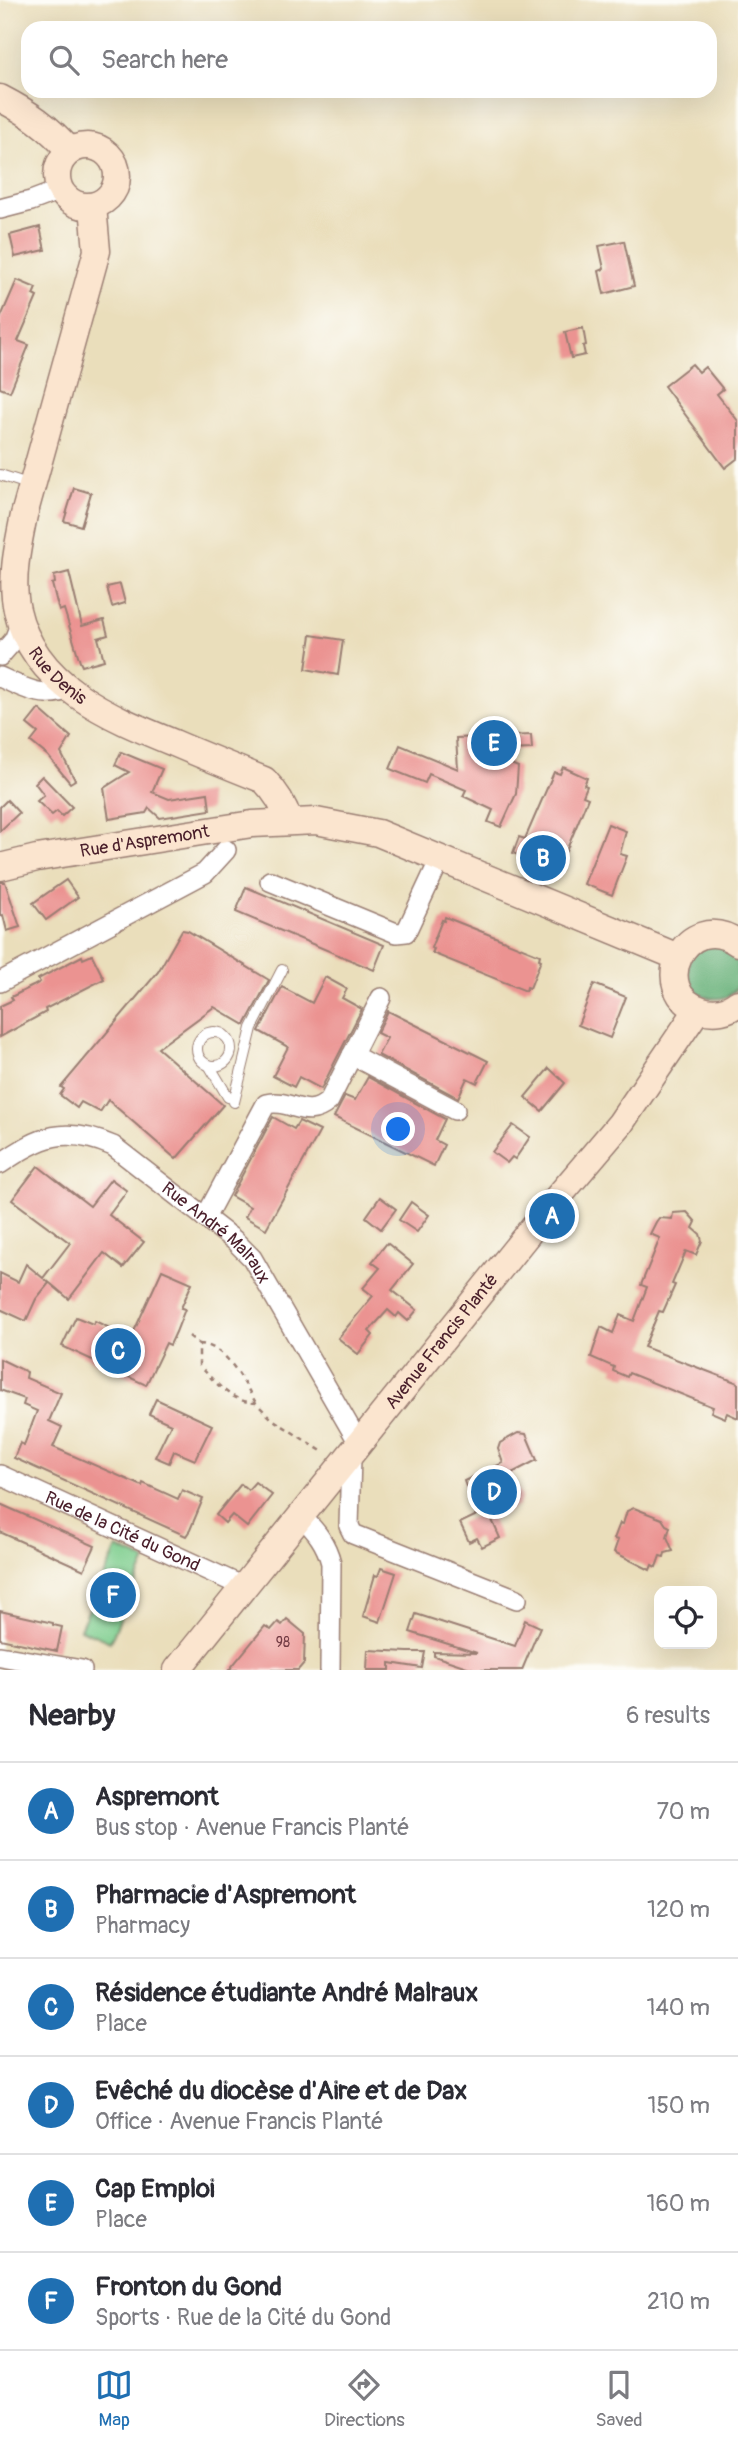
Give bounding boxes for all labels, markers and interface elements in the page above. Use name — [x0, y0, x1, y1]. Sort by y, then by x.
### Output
search box — [21, 21, 717, 98]
icon: search — [45, 41, 83, 79]
text: Search here — [101, 44, 228, 76]
street label: Rue Denis — [23, 643, 91, 710]
pin: E — [471, 717, 517, 769]
street label: Rue d'Aspremont — [78, 819, 212, 863]
pin: B — [520, 832, 566, 884]
your location — [381, 1112, 415, 1146]
street label: Rue André Malraux — [157, 1177, 276, 1287]
pin: A — [529, 1190, 575, 1242]
street label: Avenue Francis Planté — [380, 1269, 503, 1414]
pin: C — [95, 1325, 141, 1377]
pin: D — [471, 1466, 517, 1518]
street label: Rue de la Cité du Gond — [42, 1486, 204, 1577]
pin: F — [90, 1569, 136, 1621]
map controls — [654, 1586, 717, 1649]
button: locate — [654, 1586, 717, 1649]
house number: 98 — [276, 1634, 290, 1651]
text: Nearby — [28, 1697, 115, 1734]
text: 6 results — [626, 1701, 710, 1730]
text: Aspremont — [95, 1781, 219, 1813]
text: A — [44, 1797, 58, 1826]
text: 70 m — [657, 1797, 710, 1826]
text: Bus stop · Avenue Francis Planté — [95, 1813, 410, 1842]
text: Pharmacie d'Aspremont — [95, 1879, 356, 1911]
text: B — [44, 1895, 58, 1924]
text: 120 m — [647, 1895, 710, 1924]
text: Pharmacy — [95, 1911, 190, 1940]
text: Résidence étudiante André Malraux — [95, 1977, 478, 2009]
text: C — [44, 1993, 58, 2022]
text: 140 m — [647, 1993, 710, 2022]
text: Place — [95, 2009, 147, 2038]
text: Evêché du diocèse d'Aire et de Dax — [95, 2075, 467, 2107]
text: D — [44, 2091, 58, 2120]
text: 150 m — [647, 2091, 710, 2120]
text: Office · Avenue Francis Planté — [95, 2107, 383, 2136]
text: Cap Emploi — [95, 2173, 215, 2205]
text: E — [45, 2189, 57, 2218]
text: 160 m — [646, 2189, 710, 2218]
text: Place — [95, 2205, 147, 2234]
text: Fronton du Gond — [95, 2271, 282, 2303]
text: F — [44, 2287, 58, 2316]
text: 210 m — [647, 2287, 710, 2316]
text: Sports · Rue de la Cité du Gond — [95, 2303, 391, 2332]
tab: Map — [95, 2366, 133, 2432]
tab: Directions — [324, 2366, 405, 2432]
tab: Saved — [595, 2366, 643, 2432]

